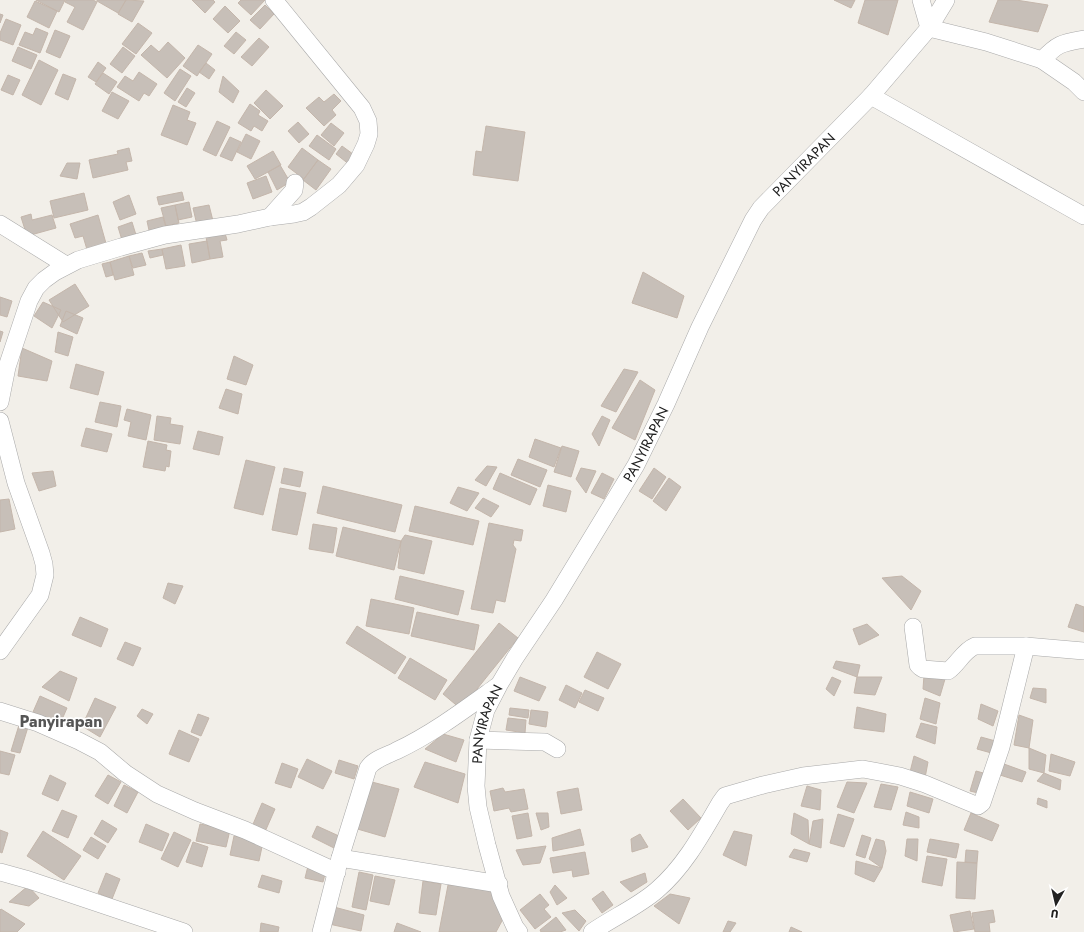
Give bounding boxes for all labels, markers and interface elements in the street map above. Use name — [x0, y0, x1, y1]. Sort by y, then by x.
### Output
street label: PANYIRAPAN — [768, 128, 840, 201]
street label: PANYIRAPAN — [618, 403, 673, 486]
street label: PANYIRAPAN — [467, 681, 508, 764]
district label: Panyirapan — [20, 710, 102, 733]
north arrow — [1036, 884, 1076, 924]
text: U — [1050, 905, 1060, 922]

